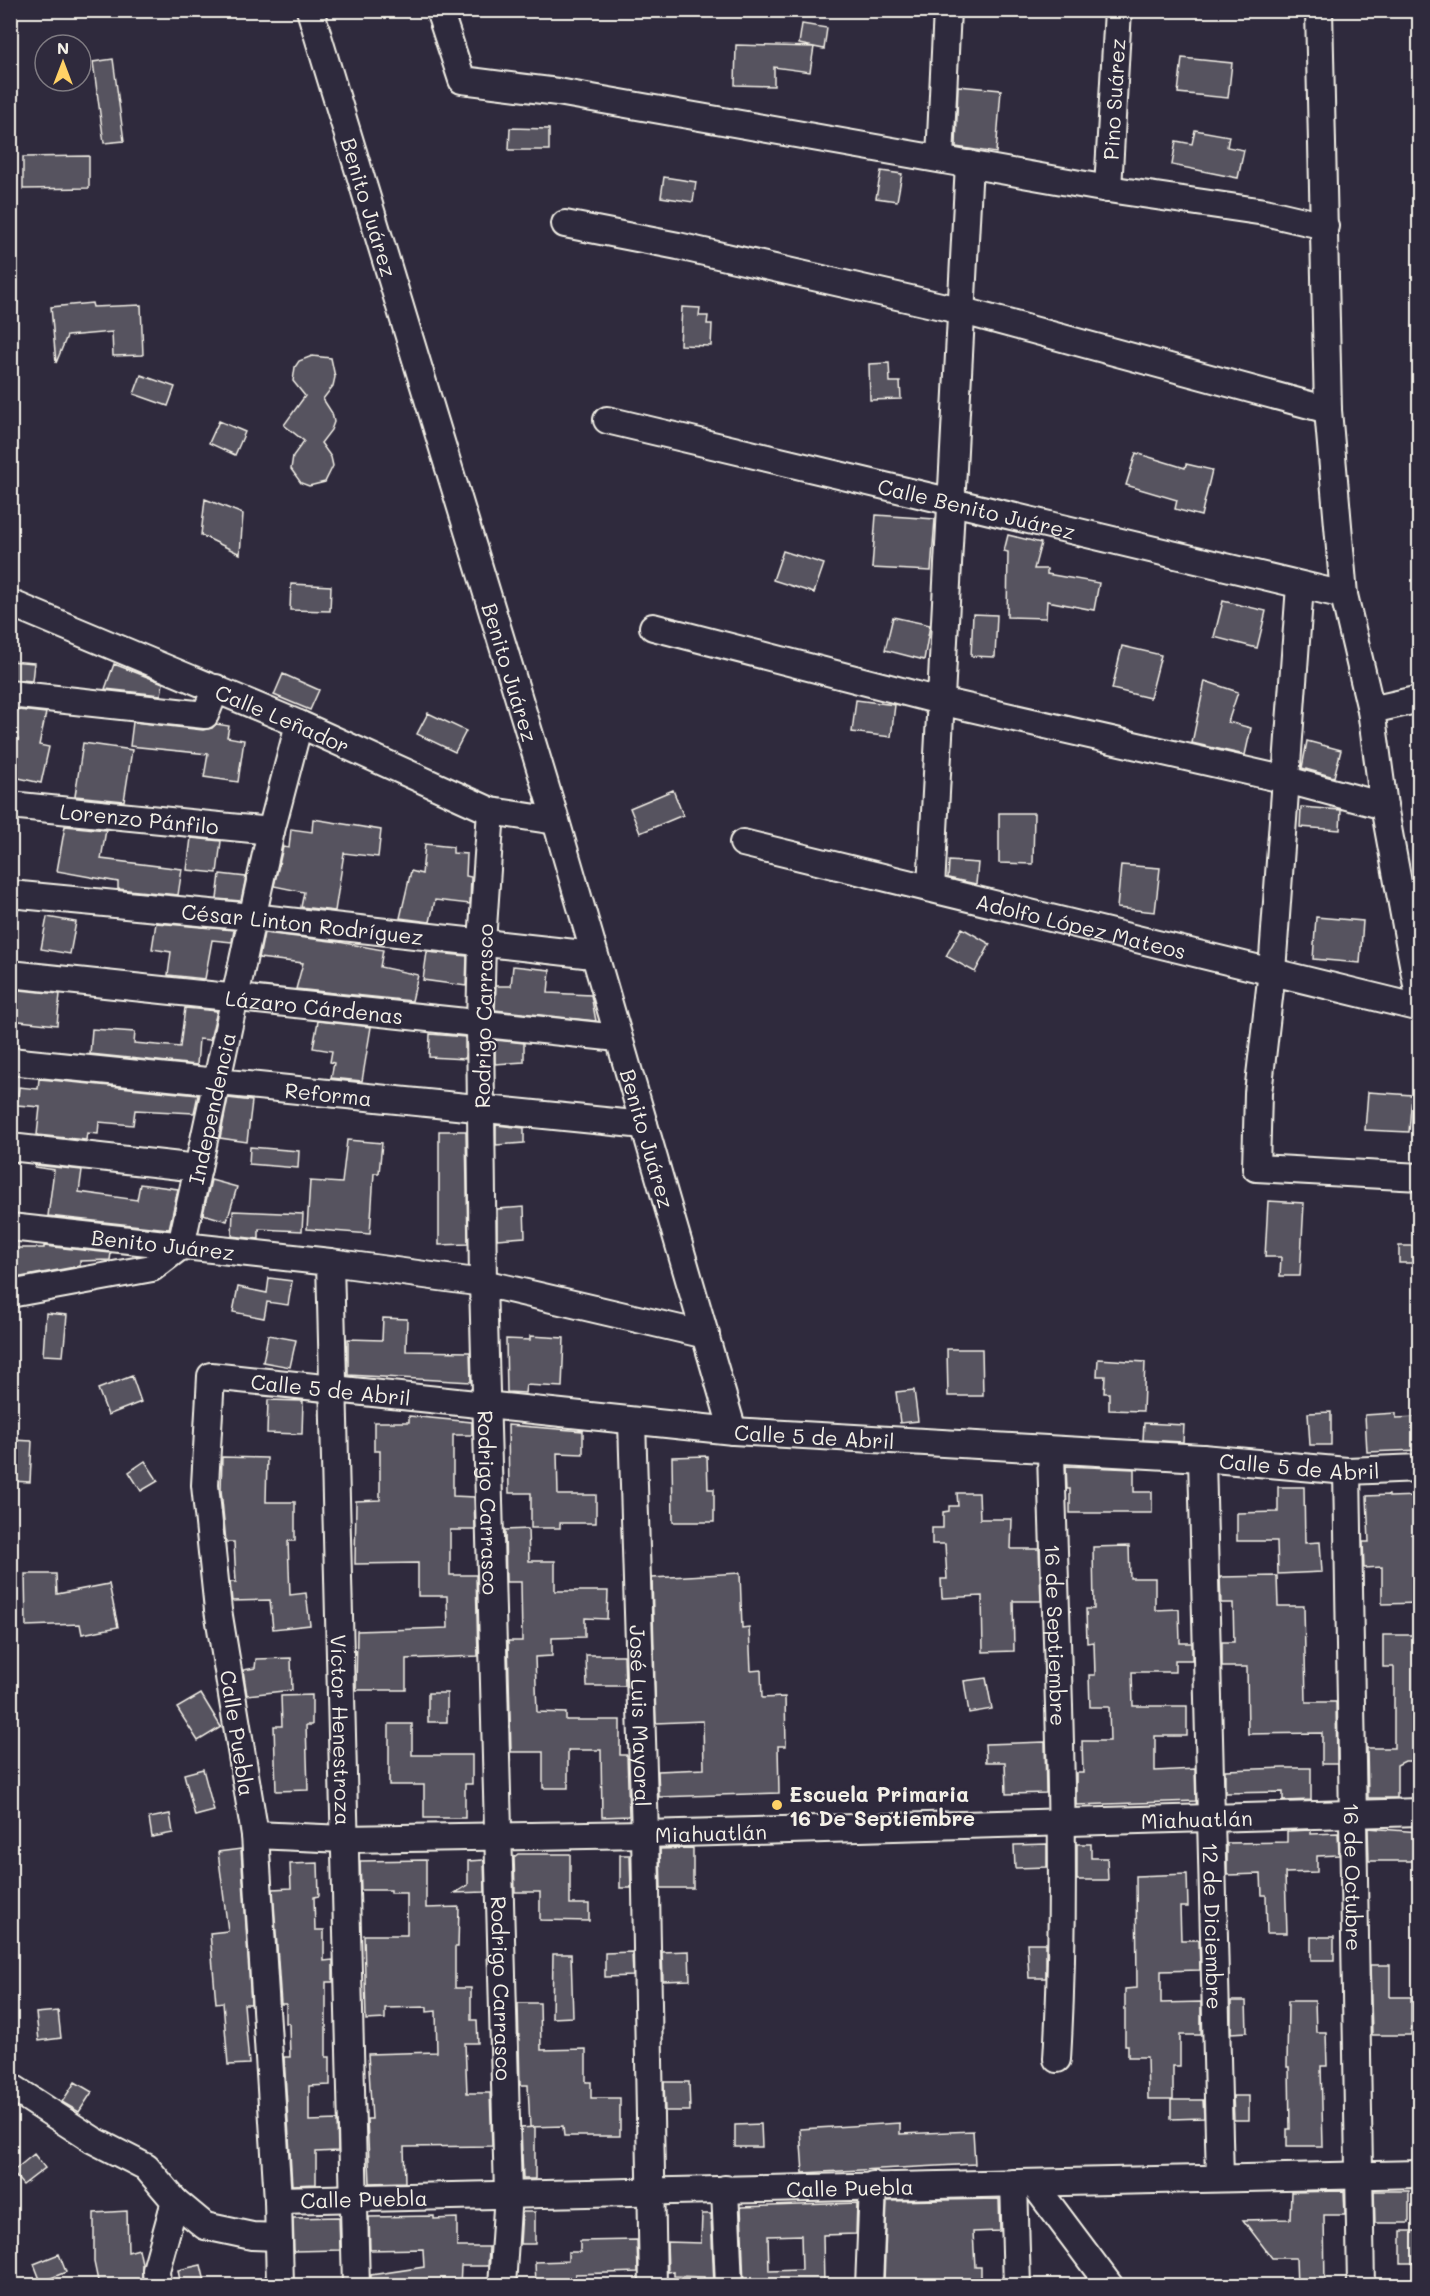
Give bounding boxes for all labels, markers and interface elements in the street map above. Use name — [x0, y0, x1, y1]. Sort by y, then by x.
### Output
north arrow — [33, 33, 93, 93]
text: N — [57, 37, 69, 58]
street label: Pino Suárez — [1096, 38, 1130, 161]
street label: Benito Juárez — [336, 134, 404, 280]
street label: Calle Benito Juárez — [875, 471, 1078, 544]
street label: Benito Juárez — [477, 599, 545, 745]
street label: Calle Leñador — [212, 677, 354, 759]
street label: Lorenzo Pánfilo — [59, 797, 220, 839]
street label: Adolfo López Mateos — [973, 887, 1189, 964]
street label: César Linton Rodríguez — [180, 897, 425, 950]
street label: Rodrigo Carrasco — [468, 923, 498, 1109]
street label: Lázaro Cárdenas — [224, 983, 405, 1029]
street label: Independencia — [181, 1030, 240, 1187]
street label: Benito Juárez — [615, 1066, 681, 1211]
street label: Reforma — [284, 1075, 373, 1111]
street label: Benito Juárez — [90, 1222, 236, 1265]
street label: Calle 5 de Abril — [249, 1367, 412, 1410]
street label: Rodrigo Carrasco — [473, 1410, 505, 1595]
street label: Calle 5 de Abril — [733, 1418, 895, 1454]
street label: Calle 5 de Abril — [1218, 1446, 1380, 1485]
street label: 16 de Septiembre — [1040, 1543, 1073, 1726]
street label: José Luis Mayoral — [625, 1624, 658, 1807]
street label: Víctor Henestroza — [326, 1634, 358, 1826]
street label: Calle Puebla — [215, 1668, 261, 1798]
place label: Escuela Primaria 16 De Septiembre — [789, 1780, 975, 1831]
marker: Escuela Primaria 16 De Septiembre — [770, 1798, 784, 1812]
street label: 16 de Octubre — [1339, 1802, 1369, 1951]
street label: Miahuatlán — [1140, 1803, 1253, 1833]
street label: Miahuatlán — [654, 1817, 767, 1847]
street label: 12 de Diciembre — [1198, 1842, 1229, 2010]
street label: Rodrigo Carrasco — [486, 1896, 518, 2081]
street label: Calle Puebla — [786, 2172, 914, 2202]
street label: Calle Puebla — [300, 2183, 428, 2213]

